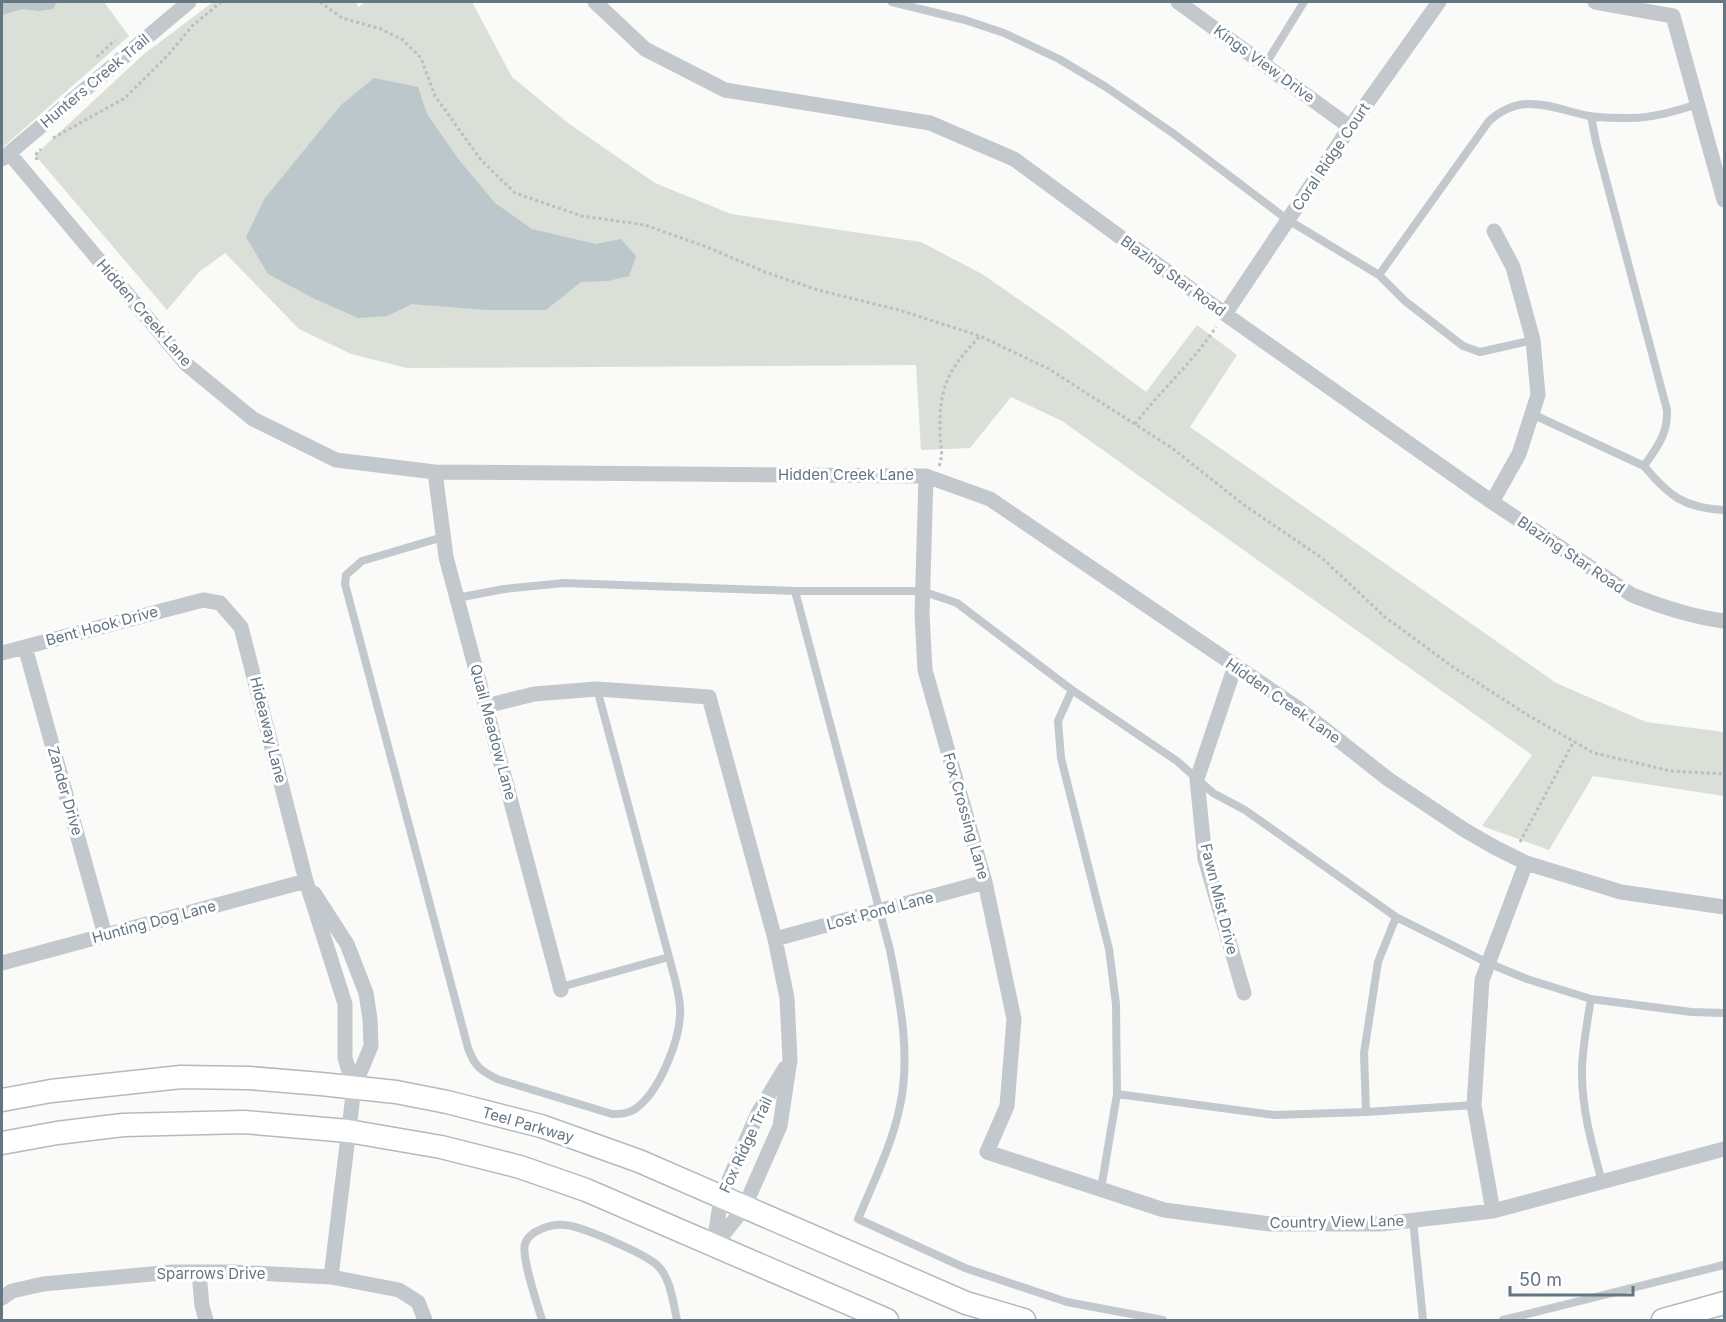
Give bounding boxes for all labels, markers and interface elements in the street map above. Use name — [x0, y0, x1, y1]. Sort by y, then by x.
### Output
street label: Kings View Drive — [1210, 21, 1319, 107]
street label: Hunters Creek Trail — [36, 29, 153, 132]
street label: Coral Ridge Court — [1287, 99, 1374, 214]
street label: Blazing Star Road — [1117, 231, 1230, 320]
street label: Hidden Creek Lane — [93, 255, 196, 370]
street label: Hidden Creek Lane — [778, 465, 914, 484]
street label: Blazing Star Road — [1514, 512, 1628, 597]
street label: Bent Hook Drive — [44, 601, 160, 650]
street label: Hidden Creek Lane — [1222, 654, 1344, 747]
street label: Quail Meadow Lane — [466, 662, 521, 802]
street label: Hideaway Lane — [246, 675, 291, 785]
street label: Zander Drive — [44, 744, 87, 838]
street label: Fox Crossing Lane — [939, 750, 994, 881]
street label: Fawn Mist Drive — [1197, 841, 1242, 956]
street label: Lost Pond Lane — [824, 887, 935, 934]
street label: Hunting Dog Lane — [90, 896, 218, 947]
street label: Fox Ridge Trail — [715, 1094, 776, 1196]
street label: Teel Parkway — [480, 1102, 577, 1147]
street label: Country View Lane — [1270, 1211, 1404, 1232]
scale bar — [1510, 1259, 1633, 1297]
street label: Sparrows Drive — [156, 1264, 266, 1283]
text: 50 m — [1519, 1269, 1562, 1290]

